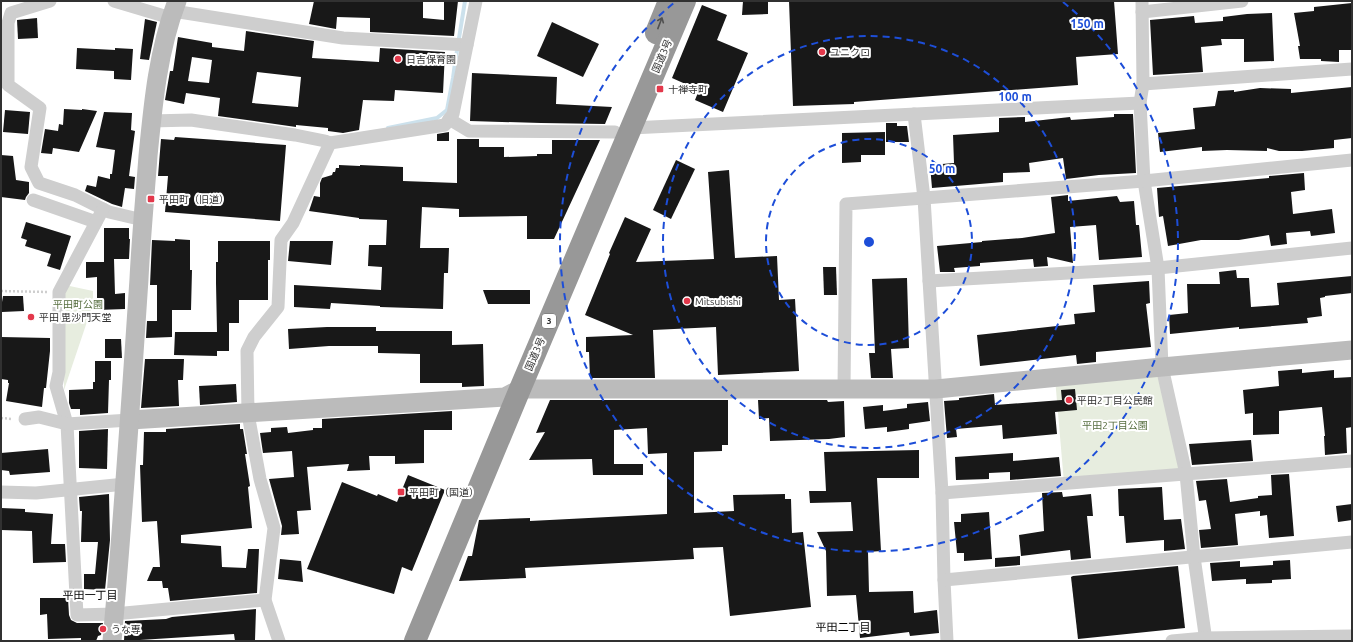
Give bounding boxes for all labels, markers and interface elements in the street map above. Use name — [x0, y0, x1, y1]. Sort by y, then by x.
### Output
text: 150 m — [1070, 17, 1104, 30]
one-way arrow — [656, 18, 664, 30]
street label: 国道3号 — [650, 37, 674, 75]
marker: ユニクロ — [817, 47, 827, 57]
place label: ユニクロ — [830, 47, 870, 58]
marker: 日吉保育園 — [393, 54, 403, 64]
place label: 日吉保育園 — [406, 54, 456, 65]
marker: 十禅寺町 — [655, 84, 665, 94]
place label: 十禅寺町 — [668, 84, 708, 95]
text: 100 m — [998, 90, 1032, 103]
text: 50 m — [929, 162, 955, 175]
marker: 平田町（旧道） — [146, 194, 156, 204]
place label: 平田町（旧道） — [159, 194, 229, 205]
centre of rings — [862, 235, 876, 249]
marker: Mitsubishi — [682, 296, 692, 306]
place label: Mitsubishi — [695, 296, 741, 307]
park label: 平田町公園 — [53, 299, 103, 310]
marker: 平田 毘沙門天堂 — [26, 312, 36, 322]
place label: 平田 毘沙門天堂 — [39, 312, 111, 323]
road number: 3 — [542, 314, 556, 328]
street label: 国道3号 — [523, 335, 547, 373]
marker: 平田2丁目公民館 — [1064, 395, 1074, 405]
place label: 平田2丁目公民館 — [1077, 395, 1153, 406]
park label: 平田2丁目公園 — [1082, 420, 1148, 431]
marker: 平田町（国道） — [396, 487, 406, 497]
place label: 平田町（国道） — [409, 487, 479, 498]
district label: 平田一丁目 — [63, 589, 118, 601]
district label: 平田二丁目 — [816, 621, 871, 633]
marker: うな専 — [98, 624, 108, 634]
place label: うな専 — [111, 624, 141, 635]

